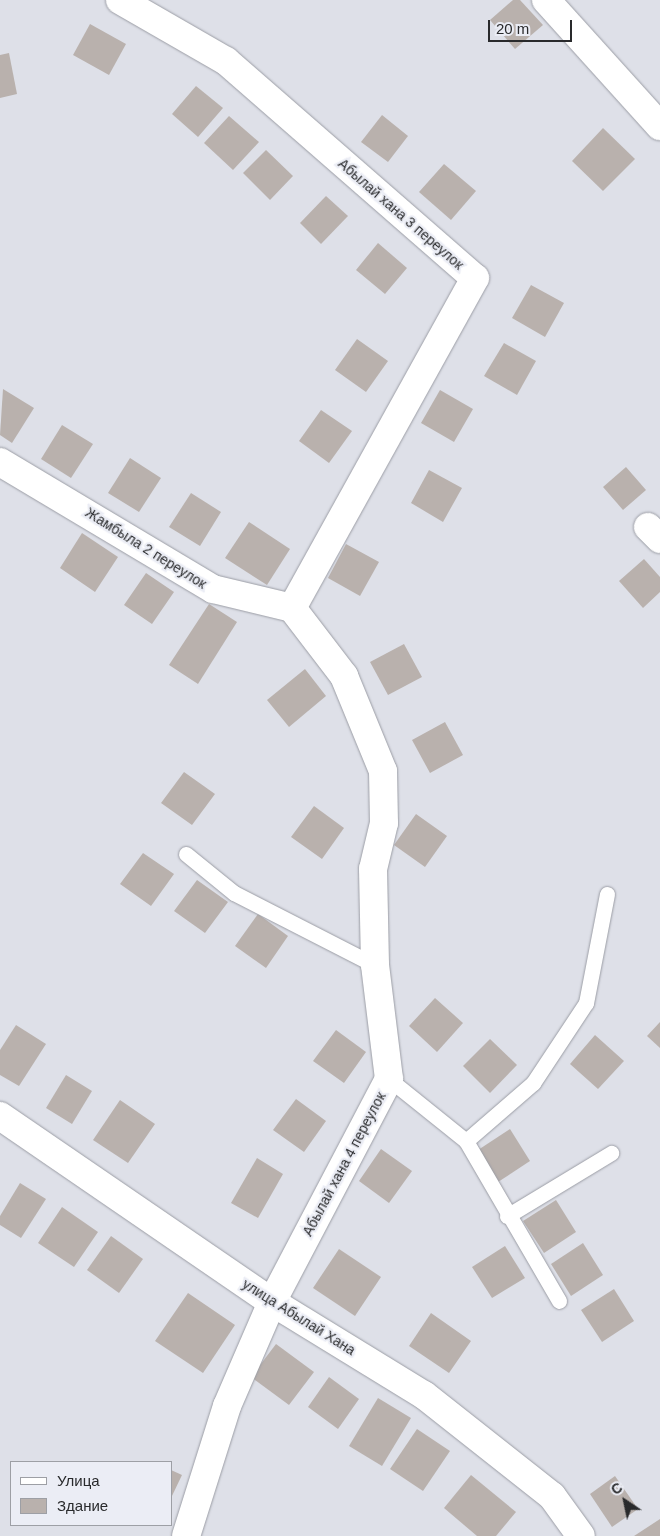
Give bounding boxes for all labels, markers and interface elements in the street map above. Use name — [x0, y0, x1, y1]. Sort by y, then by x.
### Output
scale bar — [490, 10, 574, 42]
text: 20 m — [496, 20, 529, 37]
street label: Абылай хана 3 переулок — [335, 155, 467, 273]
street label: Жамбыла 2 переулок — [82, 504, 210, 592]
street label: Абылай хана 4 переулок — [299, 1089, 389, 1239]
street label: улица Абылай Хана — [239, 1275, 359, 1359]
legend — [10, 1461, 172, 1526]
text: Улица — [57, 1472, 100, 1489]
north arrow — [600, 1476, 650, 1526]
text: С — [608, 1479, 625, 1498]
text: Здание — [57, 1497, 108, 1514]

